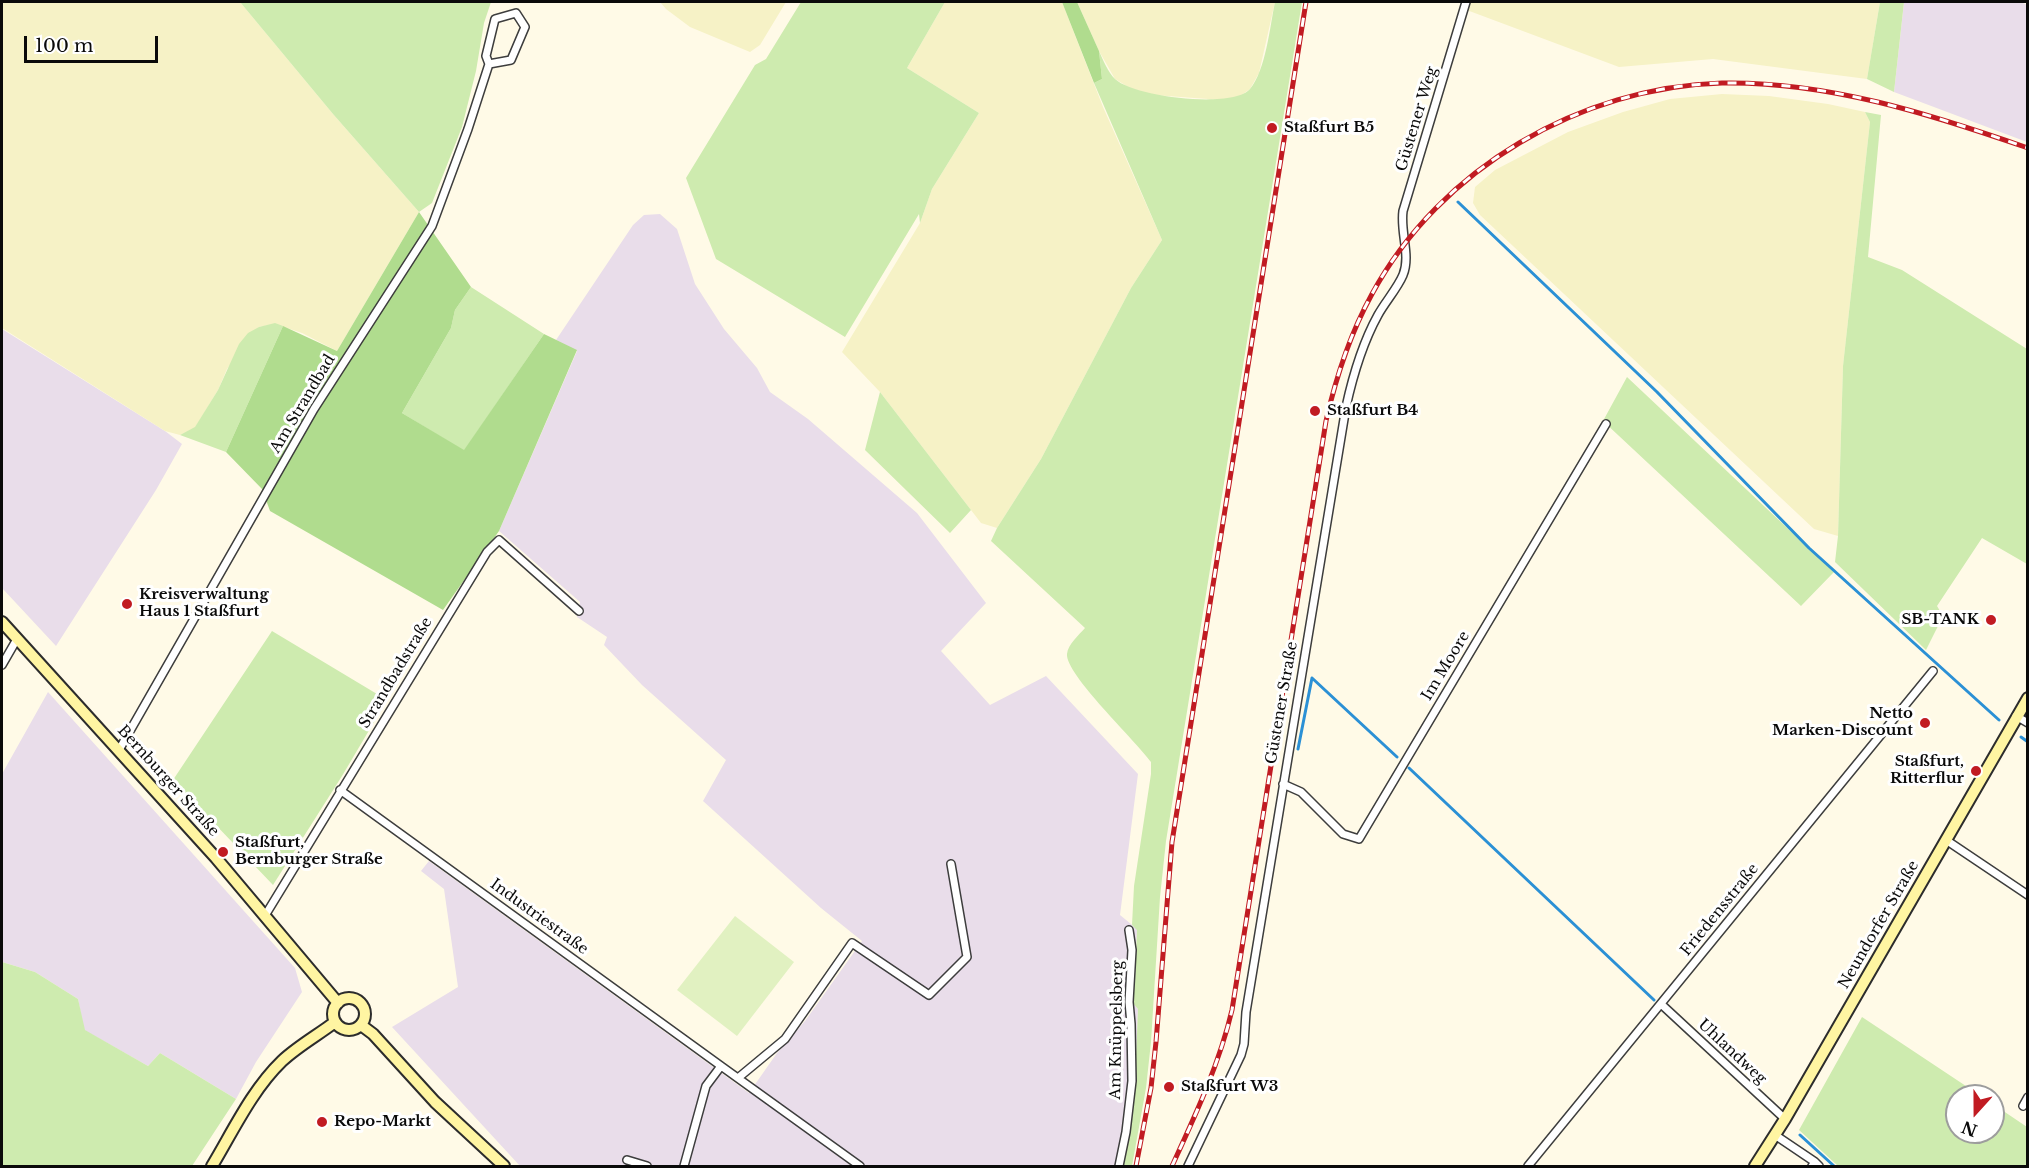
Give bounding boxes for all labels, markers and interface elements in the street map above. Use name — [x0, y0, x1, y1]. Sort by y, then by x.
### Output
scale bar — [27, 24, 160, 62]
text: 100 m — [35, 35, 93, 57]
street label: Güstener Weg — [1393, 64, 1441, 174]
place label: Staßfurt B5 — [1284, 119, 1374, 137]
marker: Staßfurt B5 — [1265, 121, 1279, 135]
street label: Am Strandbad — [267, 352, 339, 456]
place label: Staßfurt B4 — [1327, 402, 1418, 420]
marker: Staßfurt B4 — [1308, 404, 1322, 418]
place label: Kreisverwaltung Haus 1 Staßfurt — [139, 586, 269, 621]
marker: Kreisverwaltung Haus 1 Staßfurt — [120, 597, 134, 611]
place label: SB-TANK — [1901, 611, 1979, 629]
marker: SB-TANK — [1984, 613, 1998, 627]
street label: Strandbadstraße — [356, 614, 436, 732]
street label: Im Moore — [1418, 628, 1474, 704]
street label: Güstener Straße — [1262, 640, 1302, 766]
place label: Netto Marken-Discount — [1772, 705, 1913, 740]
marker: Netto Marken-Discount — [1918, 716, 1932, 730]
street label: Bernburger Straße — [113, 722, 223, 840]
place label: Staßfurt, Ritterflur — [1890, 753, 1964, 788]
marker: Staßfurt, Ritterflur — [1969, 764, 1983, 778]
place label: Staßfurt, Bernburger Straße — [235, 834, 383, 869]
marker: Staßfurt, Bernburger Straße — [216, 845, 230, 859]
street label: Neundorfer Straße — [1835, 858, 1923, 992]
street label: Friedensstraße — [1677, 860, 1763, 960]
street label: Industriestraße — [486, 875, 592, 959]
street label: Am Knüppelsberg — [1107, 960, 1127, 1100]
street label: Uhlandweg — [1694, 1016, 1770, 1088]
place label: Staßfurt W3 — [1181, 1078, 1278, 1096]
marker: Staßfurt W3 — [1162, 1080, 1176, 1094]
north arrow — [1945, 1084, 2005, 1144]
place label: Repo-Markt — [334, 1113, 431, 1131]
marker: Repo-Markt — [315, 1115, 329, 1129]
text: N — [1959, 1117, 1980, 1141]

